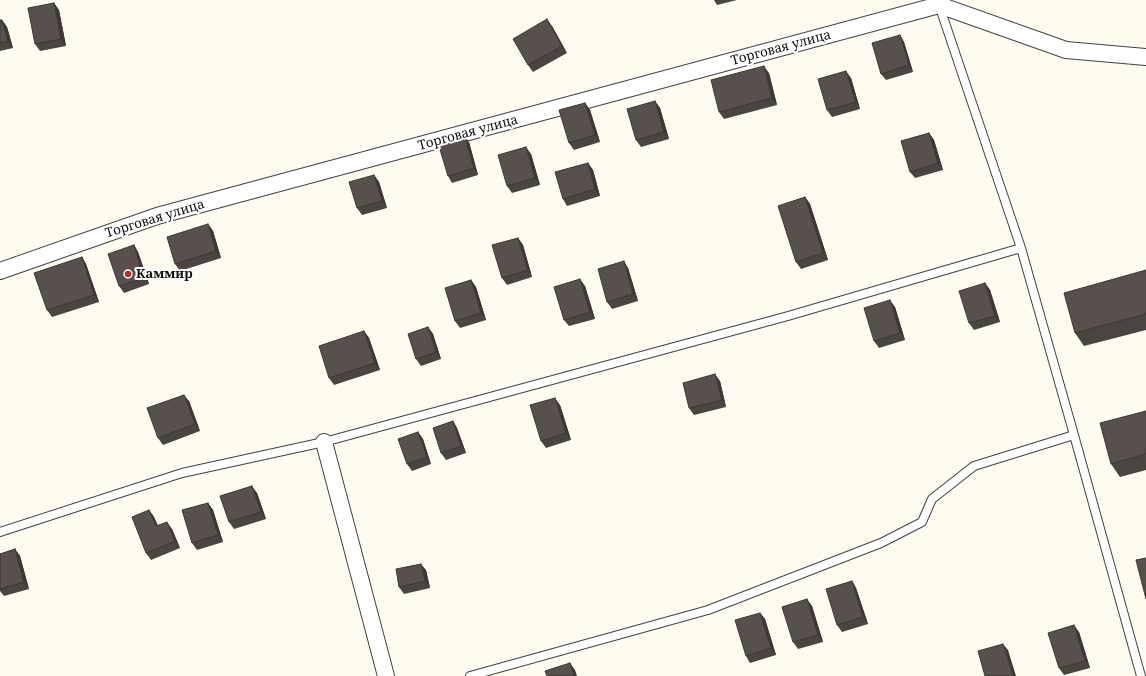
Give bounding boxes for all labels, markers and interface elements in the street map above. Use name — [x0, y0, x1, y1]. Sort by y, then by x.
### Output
street label: Торговая улица — [729, 27, 833, 69]
street label: Торговая улица — [416, 112, 520, 154]
street label: Торговая улица — [103, 196, 207, 242]
place label: Каммир — [136, 266, 193, 282]
marker: Каммир — [123, 269, 133, 279]

